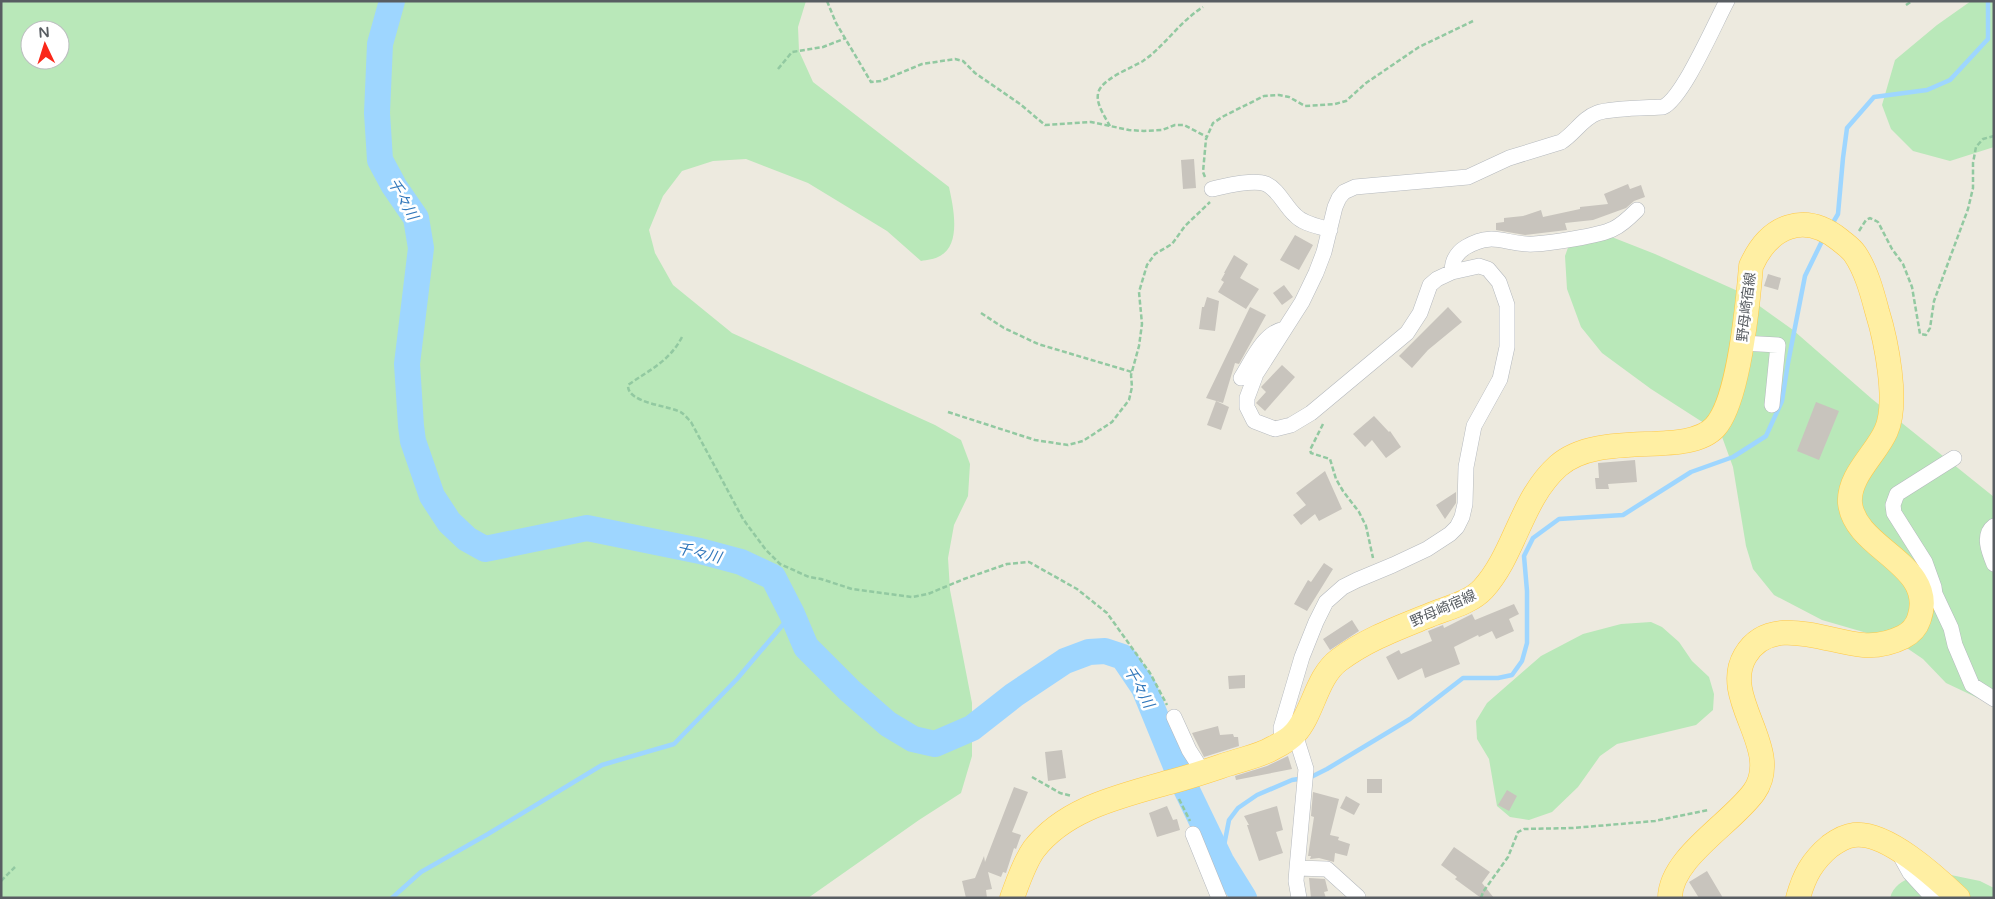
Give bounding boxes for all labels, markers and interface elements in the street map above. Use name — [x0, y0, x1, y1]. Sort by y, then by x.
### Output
north arrow — [20, 20, 70, 70]
text: N — [38, 24, 50, 41]
water label: 千々川 — [384, 175, 423, 225]
street label: 野母崎宿線 — [1734, 271, 1759, 343]
water label: 千々川 — [675, 539, 725, 567]
street label: 野母崎宿線 — [1408, 586, 1479, 630]
water label: 千々川 — [1120, 663, 1159, 713]

